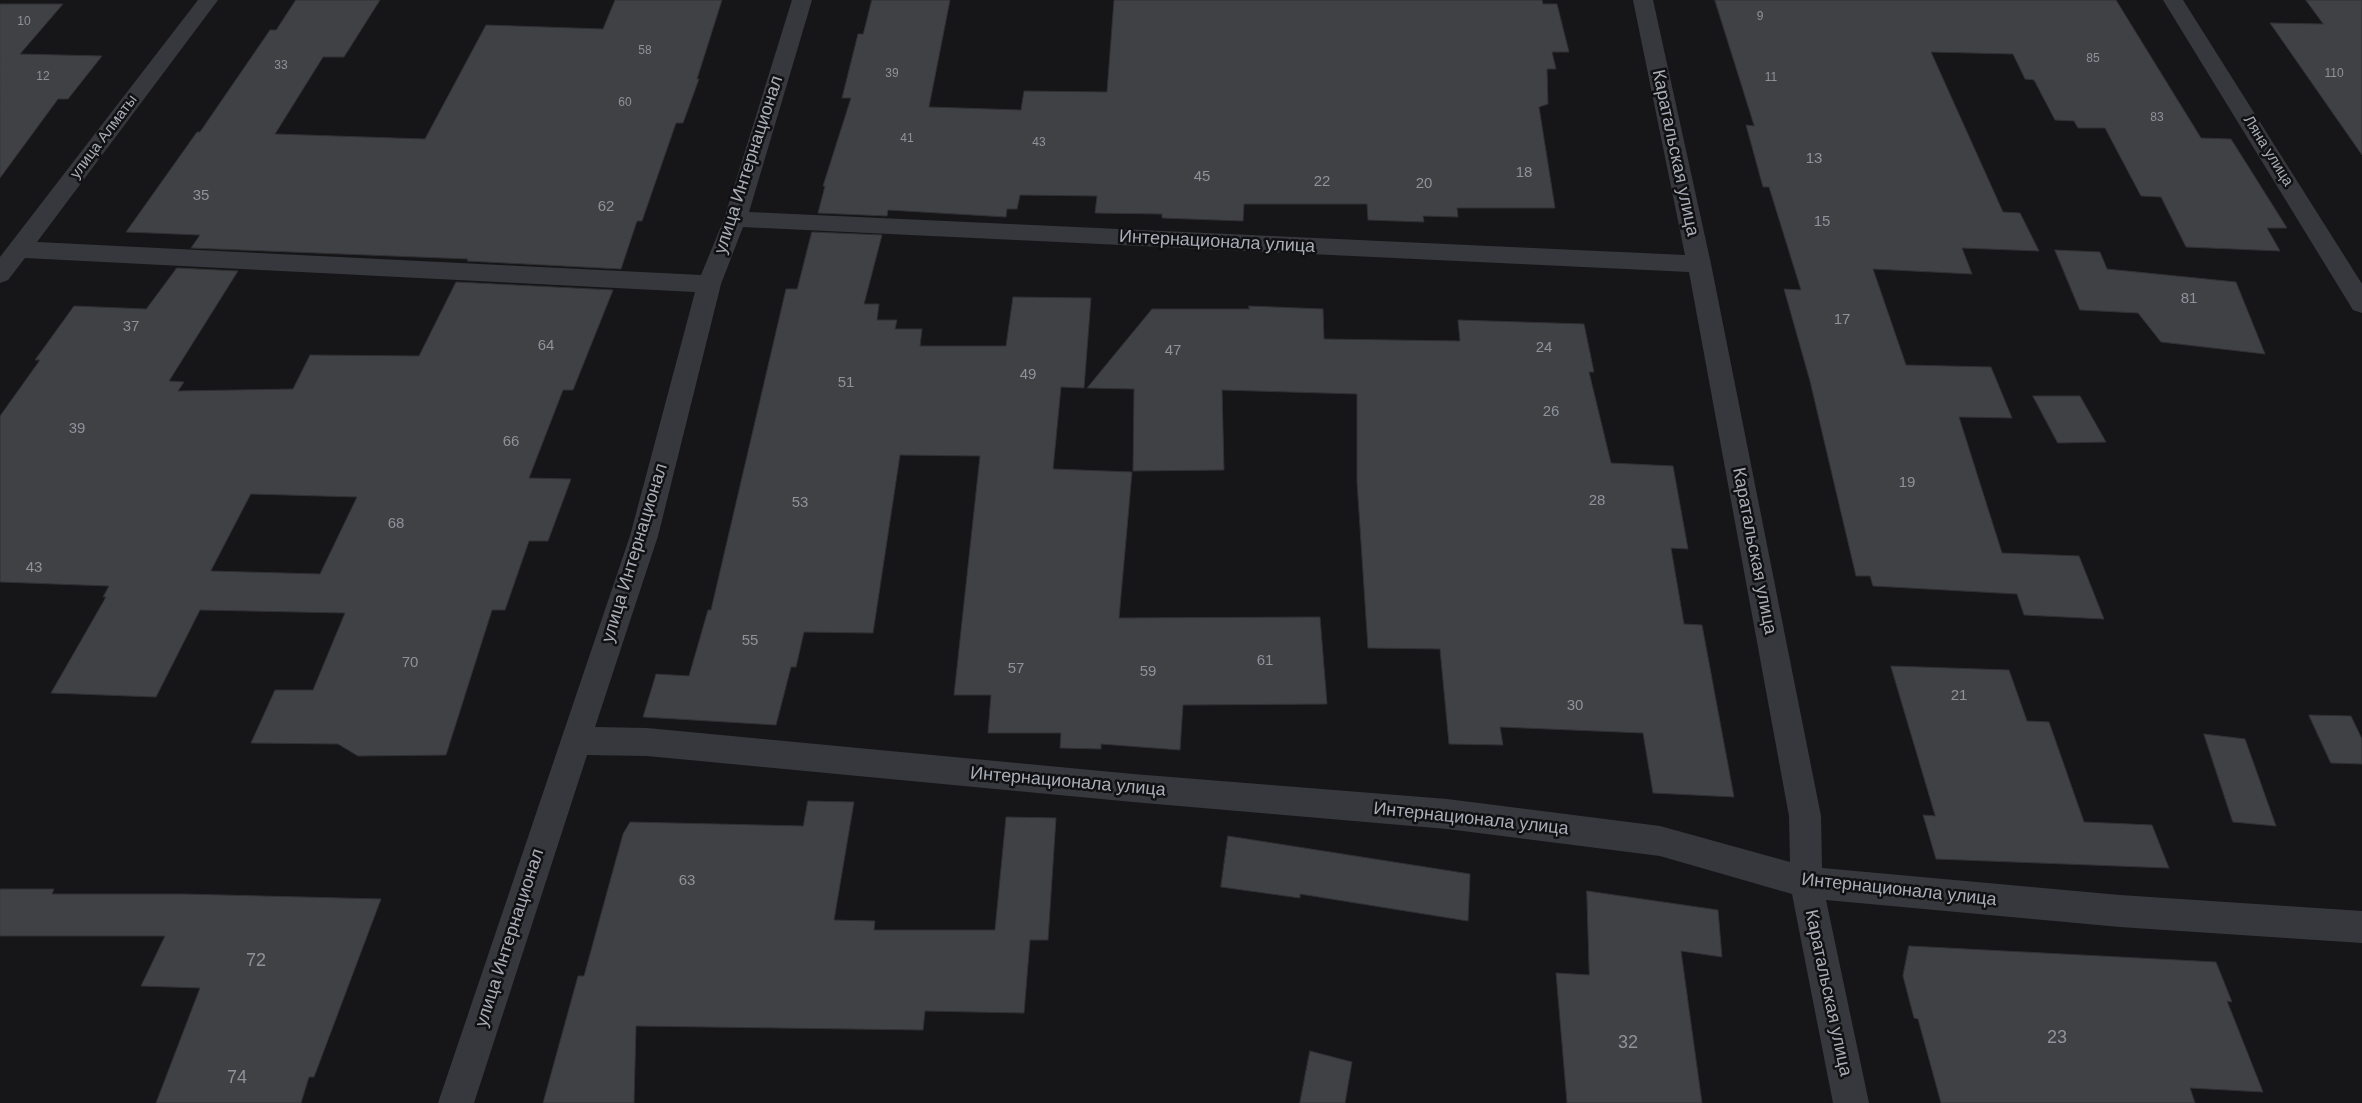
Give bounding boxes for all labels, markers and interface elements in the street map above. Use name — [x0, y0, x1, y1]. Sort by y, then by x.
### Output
house number: 9 — [1757, 10, 1763, 24]
house number: 10 — [17, 15, 31, 29]
house number: 58 — [638, 44, 652, 58]
house number: 85 — [2086, 52, 2100, 66]
house number: 33 — [274, 59, 288, 73]
house number: 39 — [885, 67, 899, 81]
house number: 110 — [2324, 67, 2344, 81]
street label: Каратальская улица — [1647, 68, 1703, 238]
house number: 12 — [36, 70, 50, 84]
house number: 11 — [1765, 71, 1777, 85]
street label: улица Интернационал — [710, 73, 788, 257]
street label: улица Алматы — [67, 92, 141, 182]
house number: 60 — [618, 96, 632, 110]
house number: 83 — [2150, 111, 2164, 125]
street label: Ляна улица — [2239, 112, 2297, 190]
house number: 41 — [900, 132, 914, 146]
house number: 43 — [1032, 136, 1046, 150]
house number: 13 — [1806, 150, 1822, 168]
house number: 18 — [1516, 164, 1532, 182]
house number: 45 — [1194, 168, 1210, 186]
house number: 22 — [1314, 173, 1330, 191]
house number: 20 — [1416, 175, 1432, 193]
house number: 35 — [193, 187, 209, 205]
house number: 62 — [598, 198, 614, 216]
house number: 15 — [1814, 213, 1830, 231]
street label: Интернационала улица — [1118, 226, 1316, 258]
house number: 81 — [2181, 290, 2197, 308]
house number: 17 — [1834, 311, 1850, 329]
house number: 37 — [123, 318, 139, 336]
house number: 64 — [538, 337, 554, 355]
house number: 24 — [1536, 339, 1552, 357]
house number: 47 — [1165, 342, 1181, 360]
house number: 49 — [1020, 366, 1036, 384]
house number: 51 — [838, 374, 854, 392]
house number: 26 — [1543, 403, 1559, 421]
house number: 39 — [69, 420, 85, 438]
house number: 66 — [503, 433, 519, 451]
street label: улица Интернационал — [597, 461, 673, 645]
street label: Каратальская улица — [1727, 466, 1781, 636]
house number: 19 — [1899, 474, 1915, 492]
house number: 28 — [1589, 492, 1605, 510]
house number: 53 — [792, 494, 808, 512]
house number: 68 — [388, 515, 404, 533]
house number: 43 — [26, 559, 42, 577]
house number: 55 — [742, 632, 758, 650]
house number: 61 — [1257, 652, 1273, 670]
house number: 70 — [402, 654, 418, 672]
house number: 57 — [1008, 660, 1024, 678]
house number: 59 — [1140, 663, 1156, 681]
house number: 21 — [1951, 687, 1967, 705]
house number: 30 — [1567, 697, 1583, 715]
street label: Интернационала улица — [969, 763, 1167, 801]
street label: Интернационала улица — [1372, 798, 1570, 840]
street label: улица Интернационал — [471, 846, 549, 1030]
street label: Интернационала улица — [1800, 869, 1998, 911]
house number: 63 — [679, 872, 695, 890]
street label: Каратальская улица — [1800, 908, 1856, 1078]
house number: 72 — [246, 950, 266, 972]
house number: 23 — [2047, 1027, 2067, 1049]
house number: 32 — [1618, 1032, 1638, 1054]
house number: 74 — [227, 1067, 247, 1089]

